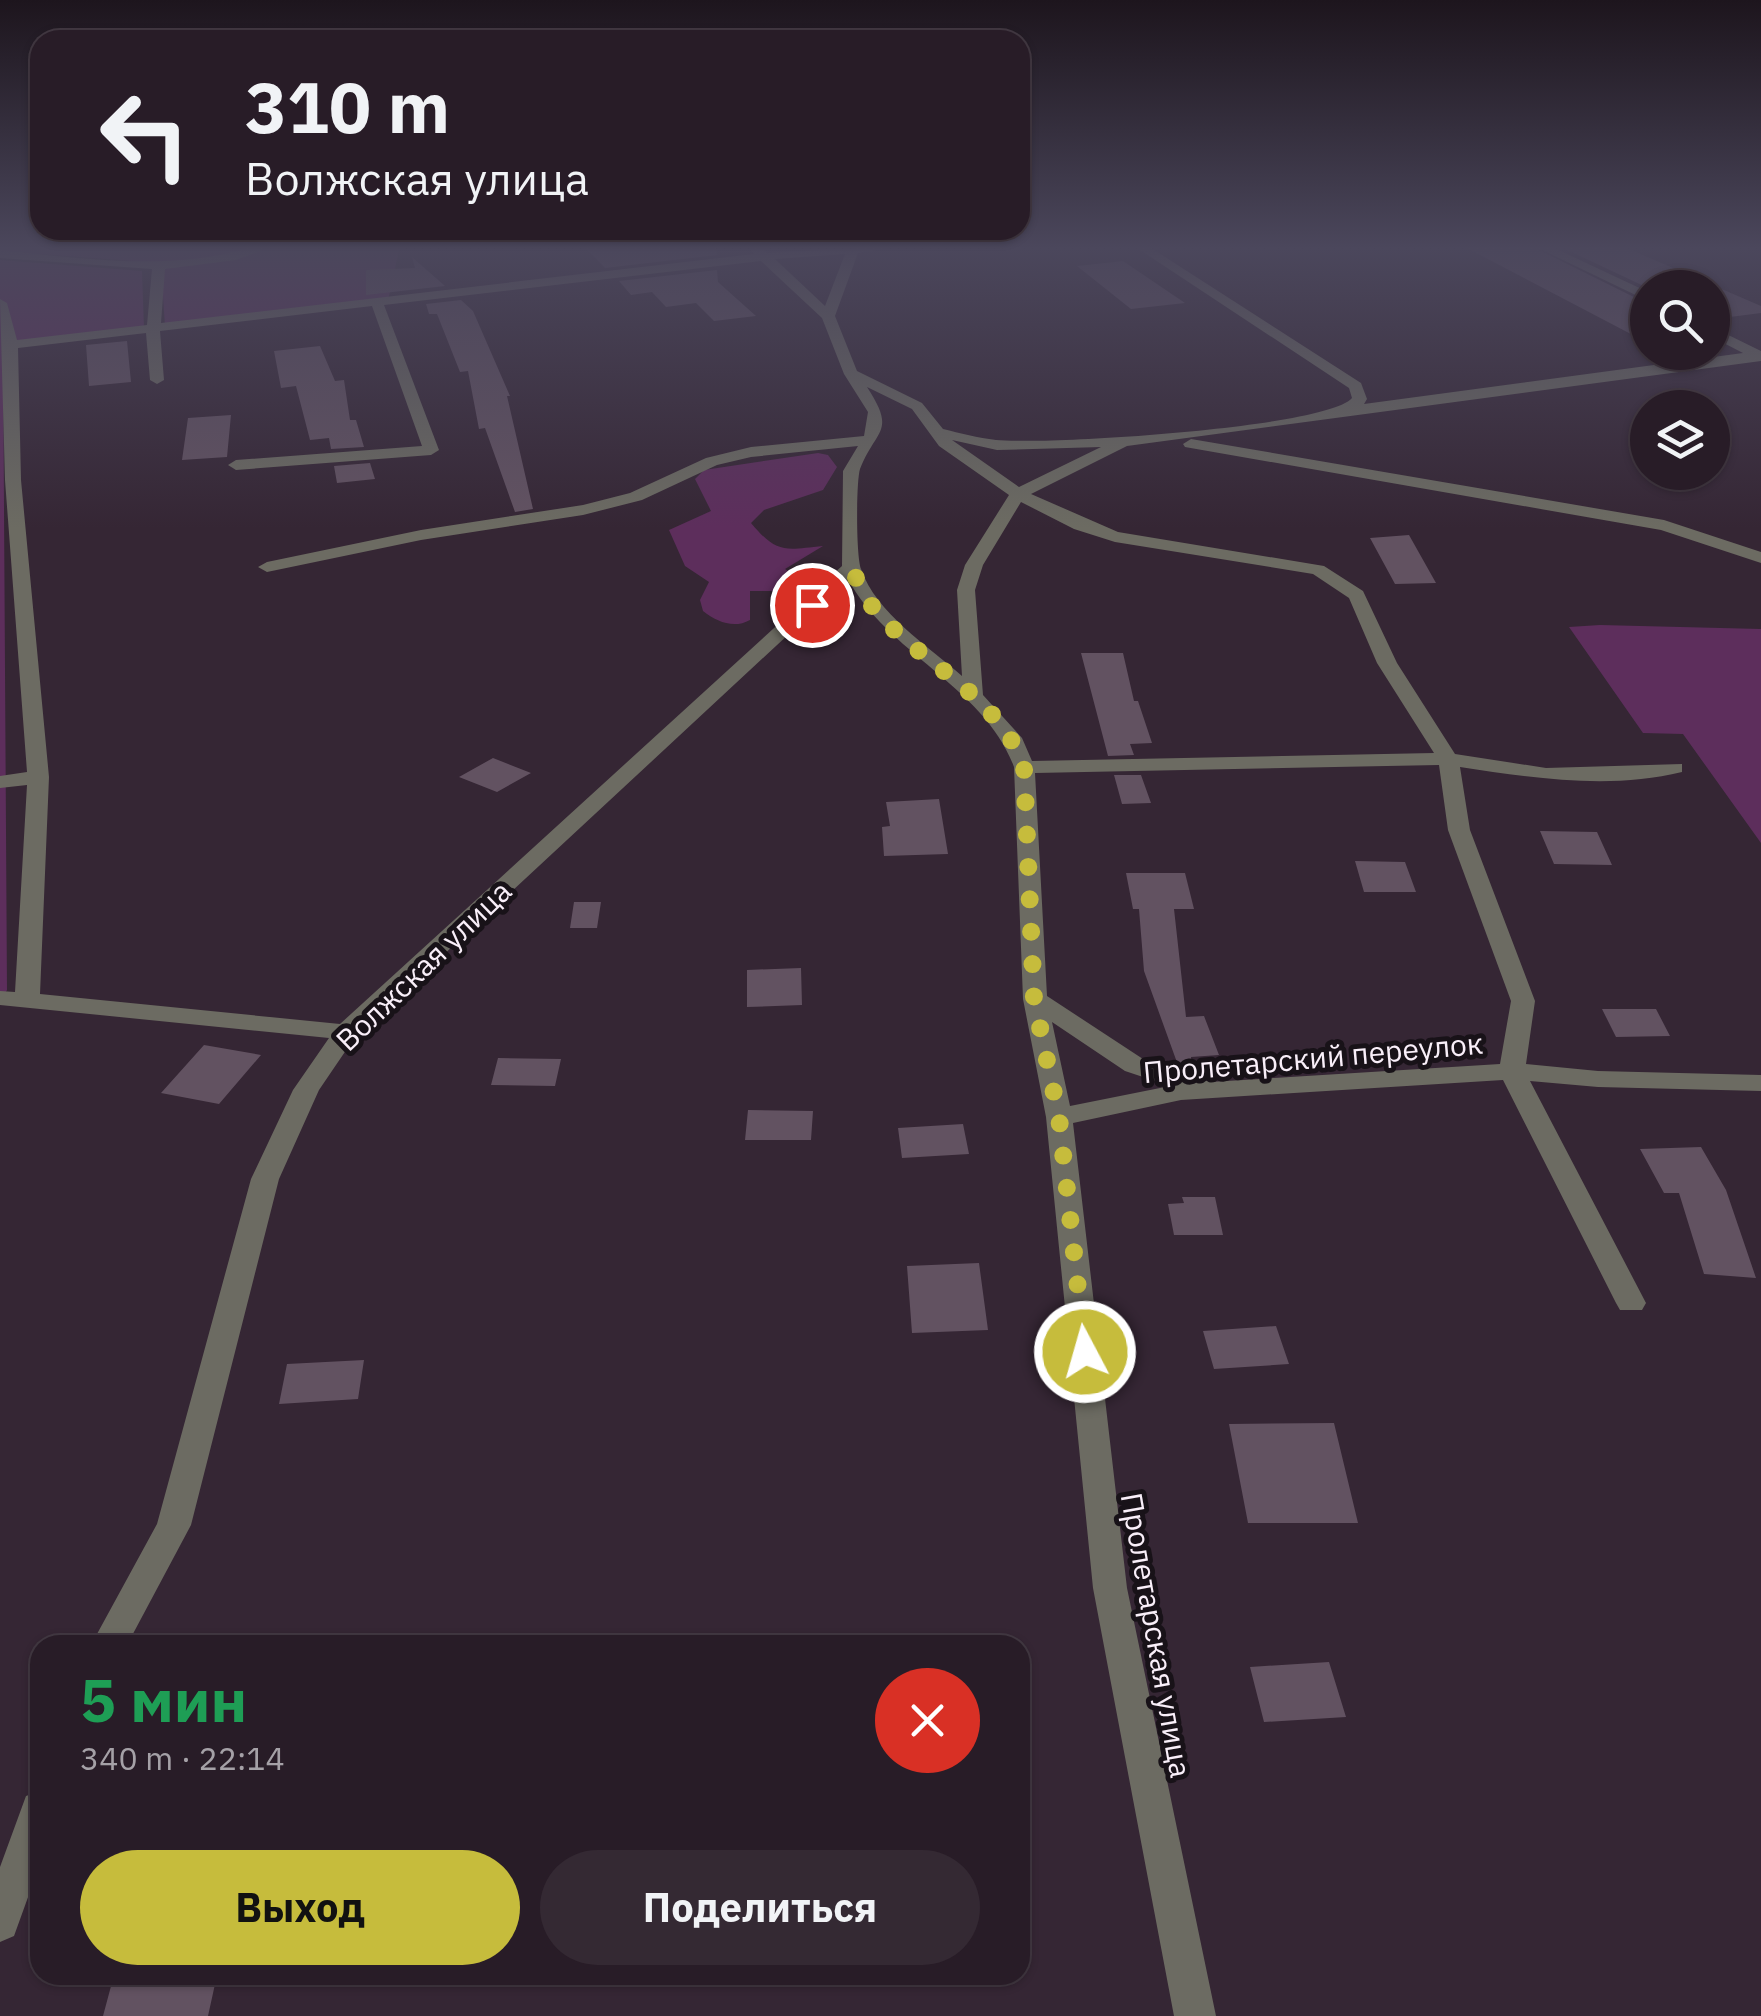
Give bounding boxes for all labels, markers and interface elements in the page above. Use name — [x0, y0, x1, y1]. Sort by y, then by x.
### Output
text: 310 m — [245, 61, 450, 152]
icon: left — [80, 70, 210, 200]
text: Волжская улица — [245, 149, 589, 207]
map controls — [1630, 270, 1730, 490]
button: search — [1630, 270, 1730, 370]
button: layers — [1630, 390, 1730, 490]
pin — [770, 563, 855, 648]
icon: arrive — [785, 578, 840, 633]
street label: Волжская улица — [327, 871, 519, 1059]
street label: Пролетарский переулок — [1141, 1023, 1485, 1091]
position arrow — [1033, 1300, 1137, 1404]
street label: Пролетарская улица — [1113, 1489, 1201, 1781]
text: 5 мин — [80, 1660, 247, 1739]
button: close — [875, 1668, 980, 1773]
text: 340 m · 22:14 — [80, 1737, 285, 1779]
button: Выход — [80, 1850, 520, 1965]
button: Поделиться — [540, 1850, 980, 1965]

